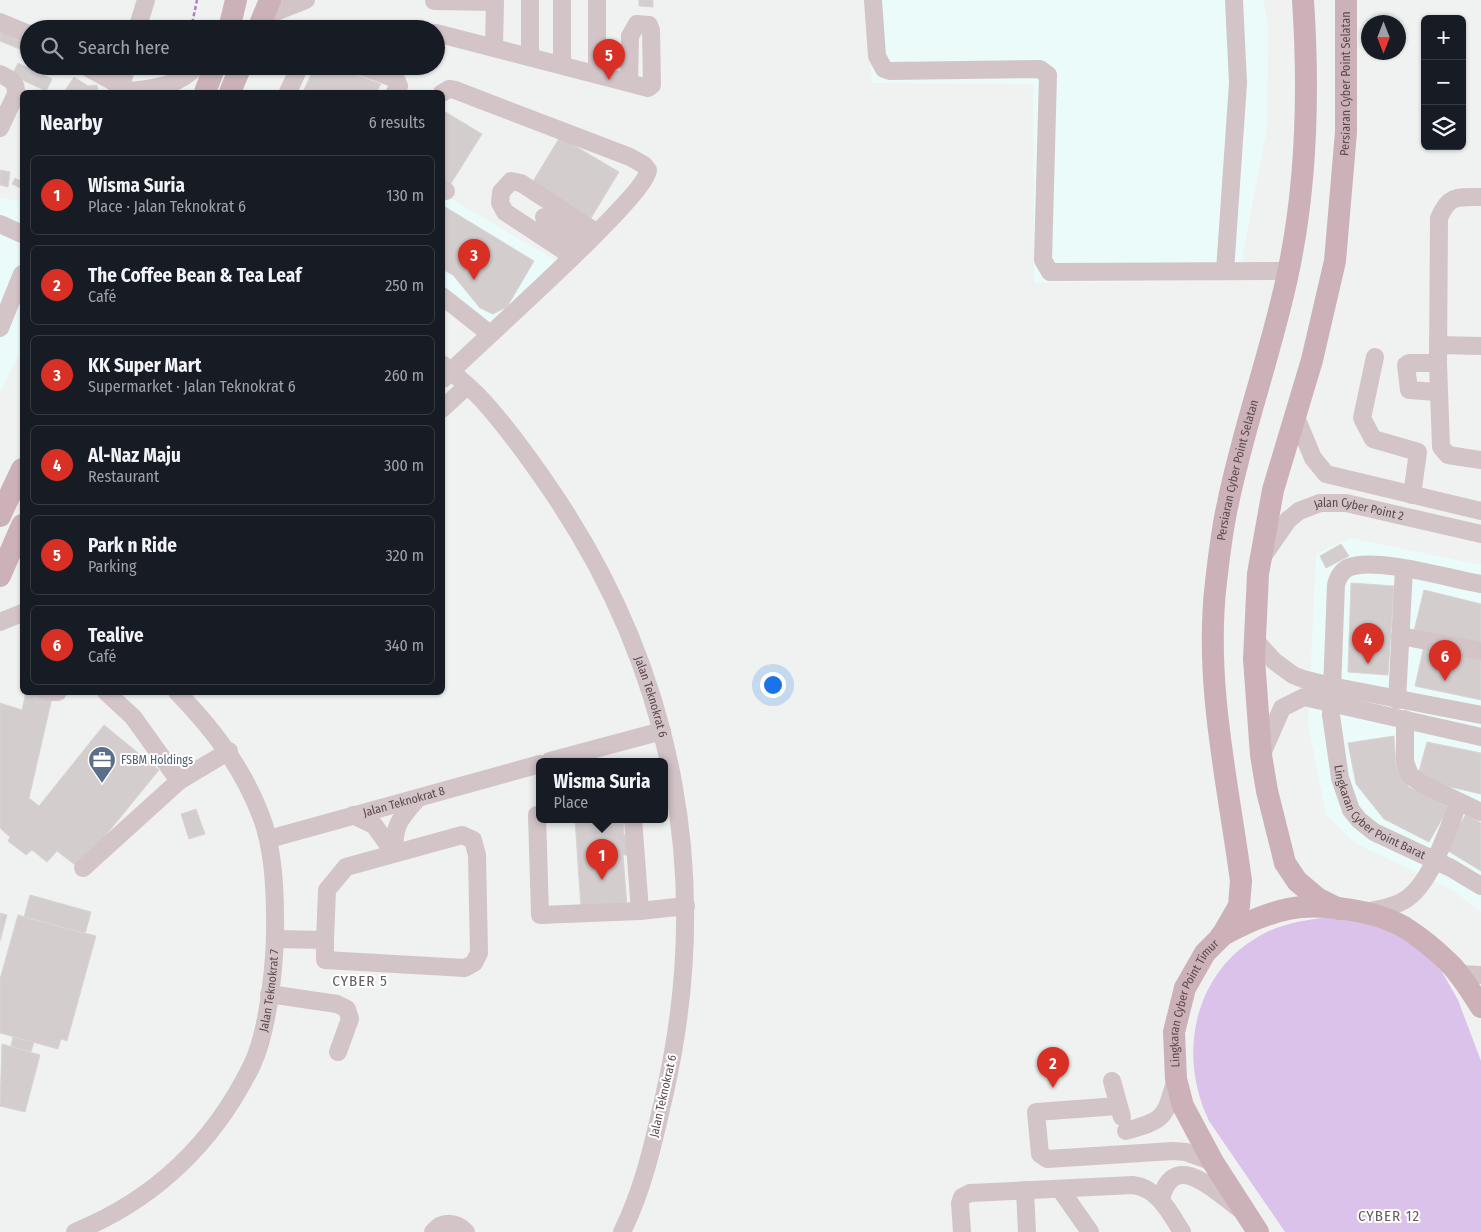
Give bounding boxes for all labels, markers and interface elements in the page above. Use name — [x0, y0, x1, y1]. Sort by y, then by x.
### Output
street label: Persiaran Cyber Point Selatan — [1337, 12, 1353, 156]
north arrow — [1361, 15, 1406, 60]
map controls — [1421, 15, 1466, 150]
button: + — [1421, 15, 1466, 60]
search box — [20, 20, 445, 75]
icon: search — [38, 34, 66, 62]
text: Search here — [78, 36, 170, 59]
pin: 5 — [593, 39, 625, 80]
button: − — [1421, 60, 1466, 105]
button: layers — [1421, 105, 1466, 150]
text: Nearby — [40, 110, 102, 136]
text: 6 results — [369, 113, 425, 132]
text: Wisma Suria — [88, 174, 185, 197]
text: 1 — [54, 186, 60, 205]
text: 130 m — [386, 186, 424, 205]
text: Place · Jalan Teknokrat 6 — [88, 197, 246, 216]
pin: 3 — [458, 239, 490, 280]
text: The Coffee Bean & Tea Leaf — [88, 264, 301, 287]
text: 2 — [53, 276, 61, 295]
text: 250 m — [385, 276, 424, 295]
text: Café — [88, 287, 116, 306]
text: KK Super Mart — [88, 354, 201, 377]
text: 3 — [53, 366, 61, 385]
text: 260 m — [385, 366, 424, 385]
text: Supermarket · Jalan Teknokrat 6 — [88, 377, 296, 396]
street label: Persiaran Cyber Point Selatan — [1214, 398, 1261, 541]
text: Al-Naz Maju — [88, 444, 181, 467]
text: 4 — [53, 456, 61, 475]
text: 300 m — [384, 456, 424, 475]
text: Restaurant — [88, 467, 159, 486]
street label: Jalan Cyber Point 2 — [1312, 496, 1405, 523]
text: Park n Ride — [88, 534, 177, 557]
text: 5 — [53, 546, 61, 565]
text: 320 m — [385, 546, 424, 565]
text: Parking — [88, 557, 136, 576]
pin: 4 — [1352, 623, 1384, 664]
text: Tealive — [88, 624, 144, 647]
text: 6 — [53, 636, 61, 655]
text: 340 m — [385, 636, 424, 655]
pin: 6 — [1429, 640, 1461, 681]
text: Café — [88, 647, 116, 666]
street label: Jalan Teknokrat 6 — [632, 654, 670, 739]
your location — [760, 672, 786, 698]
office icon: FSBM Holdings — [87, 745, 117, 784]
place label: FSBM Holdings — [121, 753, 193, 767]
popup — [536, 758, 668, 823]
street label: Lingkaran Cyber Point Barat — [1331, 764, 1428, 862]
text: Wisma Suria — [554, 770, 650, 793]
street label: Jalan Teknokrat 8 — [361, 784, 446, 820]
text: Place — [554, 793, 588, 812]
pin: 1 — [586, 839, 618, 880]
street label: Lingkaran Cyber Point Timur — [1167, 936, 1222, 1068]
street label: Jalan Teknokrat 7 — [256, 949, 281, 1033]
district label: CYBER 5 — [332, 972, 388, 990]
pin: 2 — [1037, 1047, 1069, 1088]
street label: Jalan Teknokrat 6 — [647, 1053, 679, 1139]
district label: CYBER 12 — [1358, 1207, 1420, 1225]

